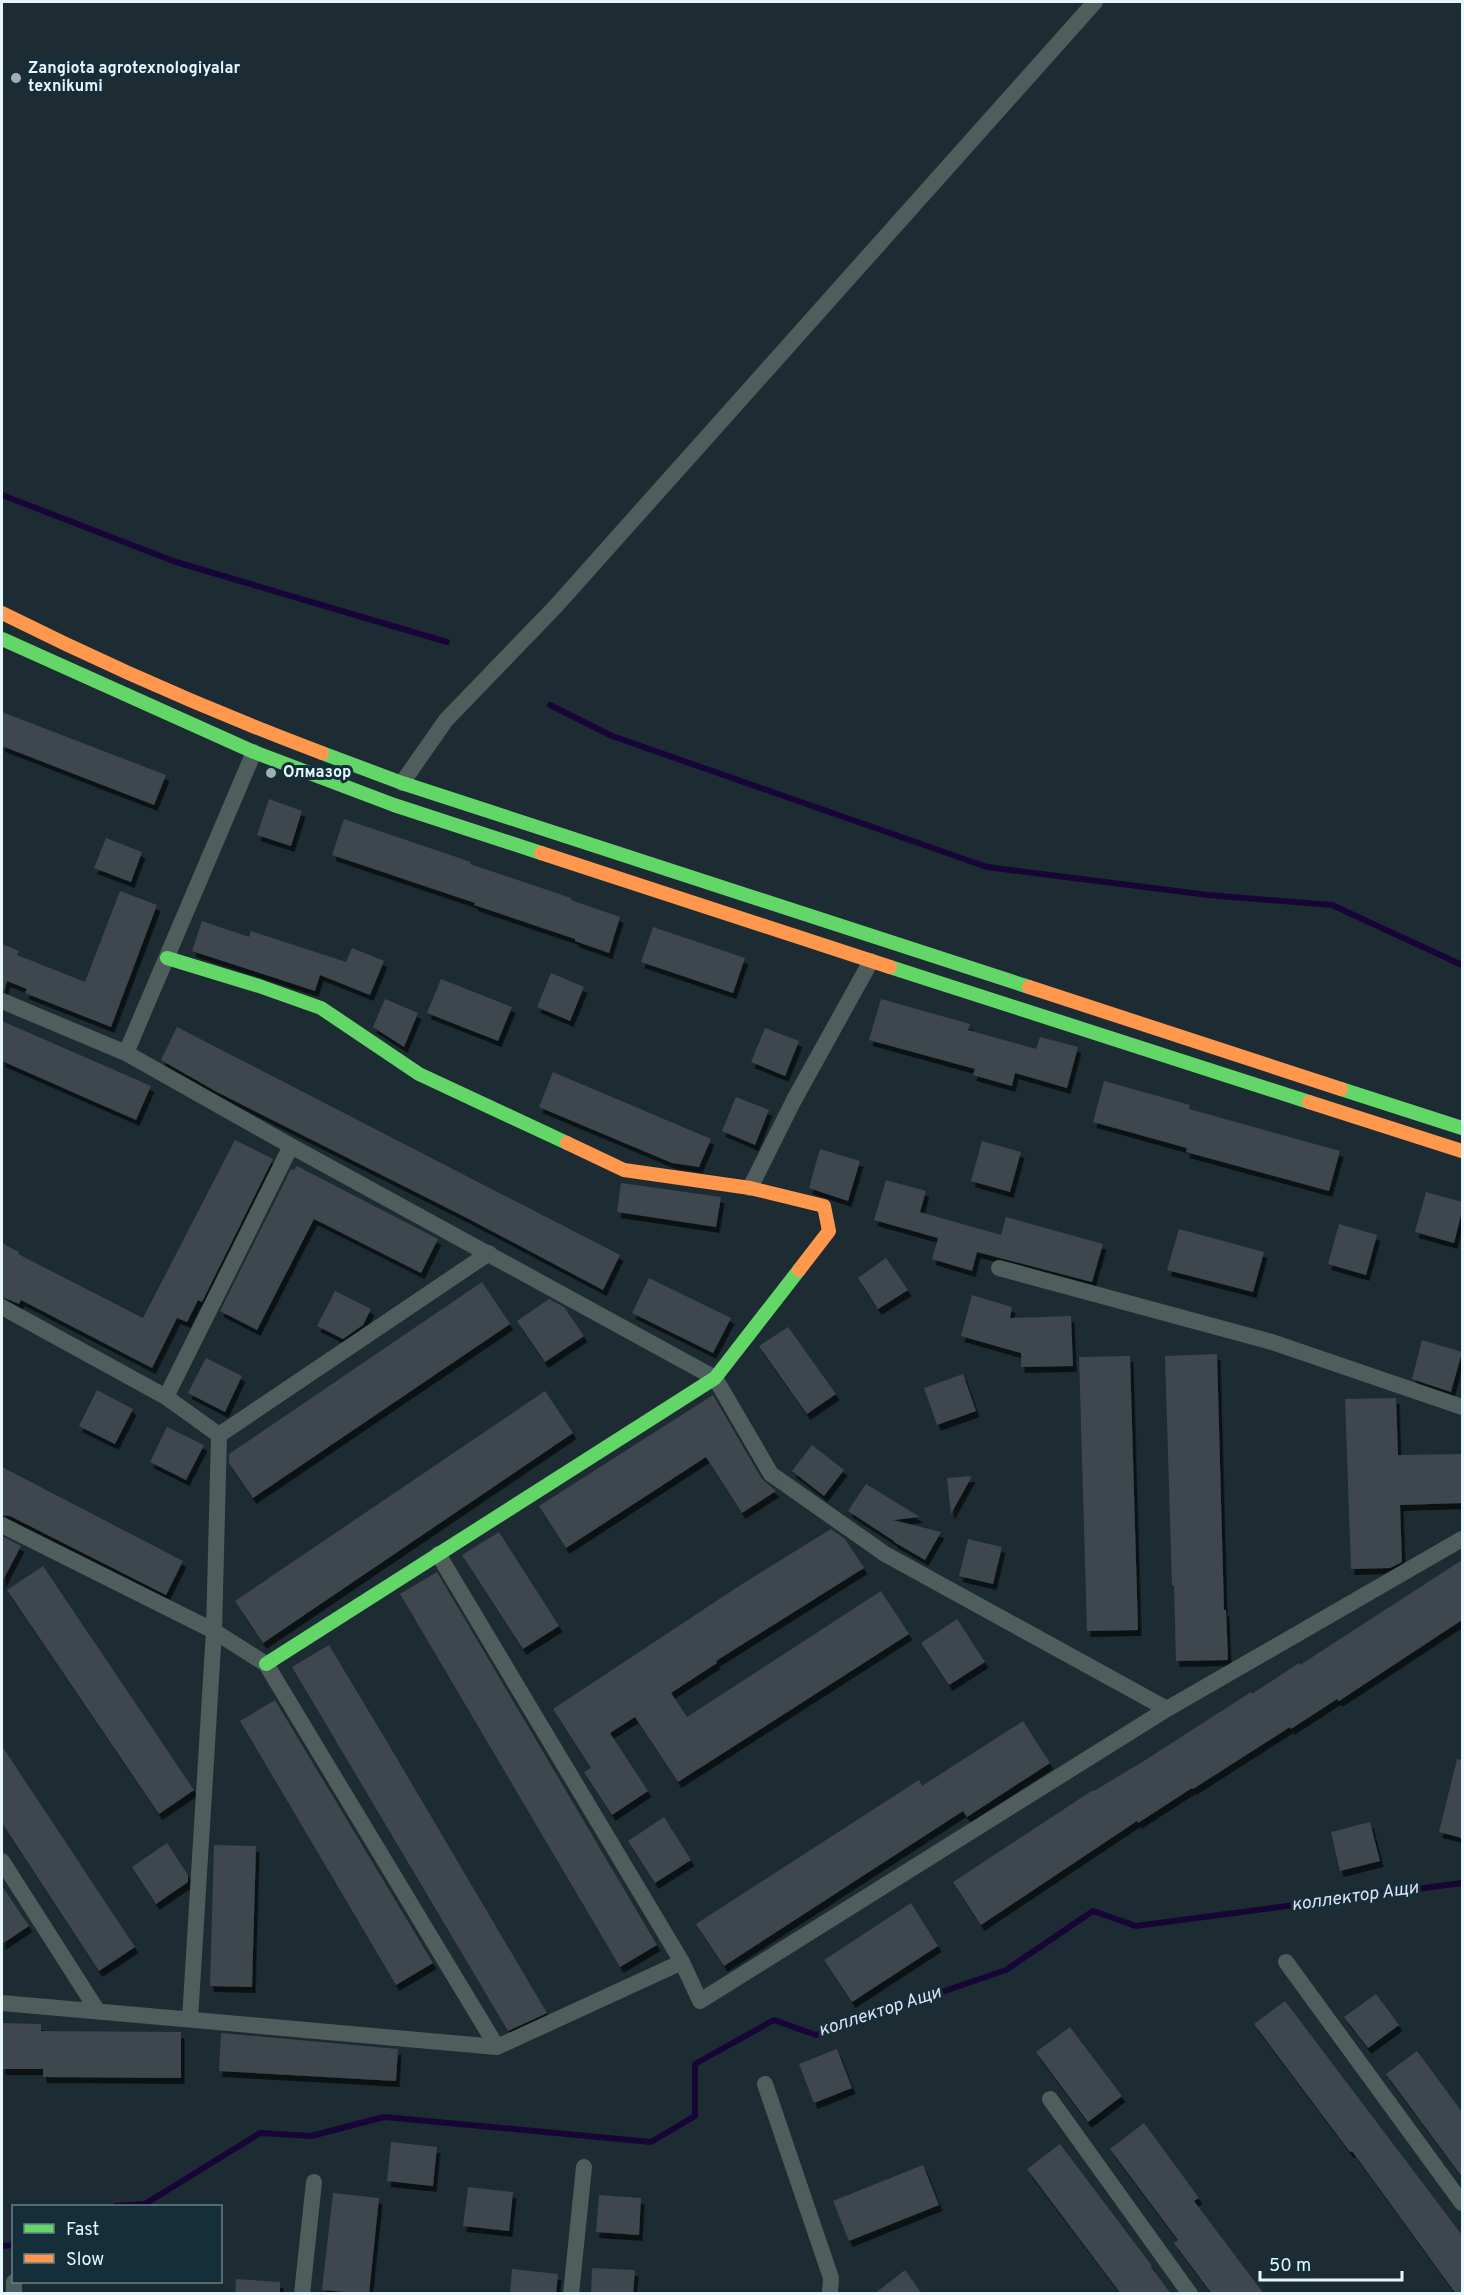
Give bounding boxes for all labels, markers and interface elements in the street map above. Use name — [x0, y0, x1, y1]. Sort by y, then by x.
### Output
place label: Zangiota agrotexnologiyalar texnikumi — [28, 59, 240, 97]
marker: Zangiota agrotexnologiyalar texnikumi — [9, 71, 23, 85]
place label: Олмазор — [283, 763, 351, 783]
marker: Олмазор — [264, 766, 278, 780]
water label: коллектор Ащи — [1290, 1877, 1421, 1917]
water label: коллектор Ащи — [816, 1981, 945, 2043]
legend — [12, 2205, 222, 2283]
text: Fast — [66, 2219, 99, 2242]
scale bar — [1260, 2244, 1402, 2282]
text: Slow — [66, 2249, 104, 2272]
text: 50 m — [1269, 2255, 1311, 2278]

